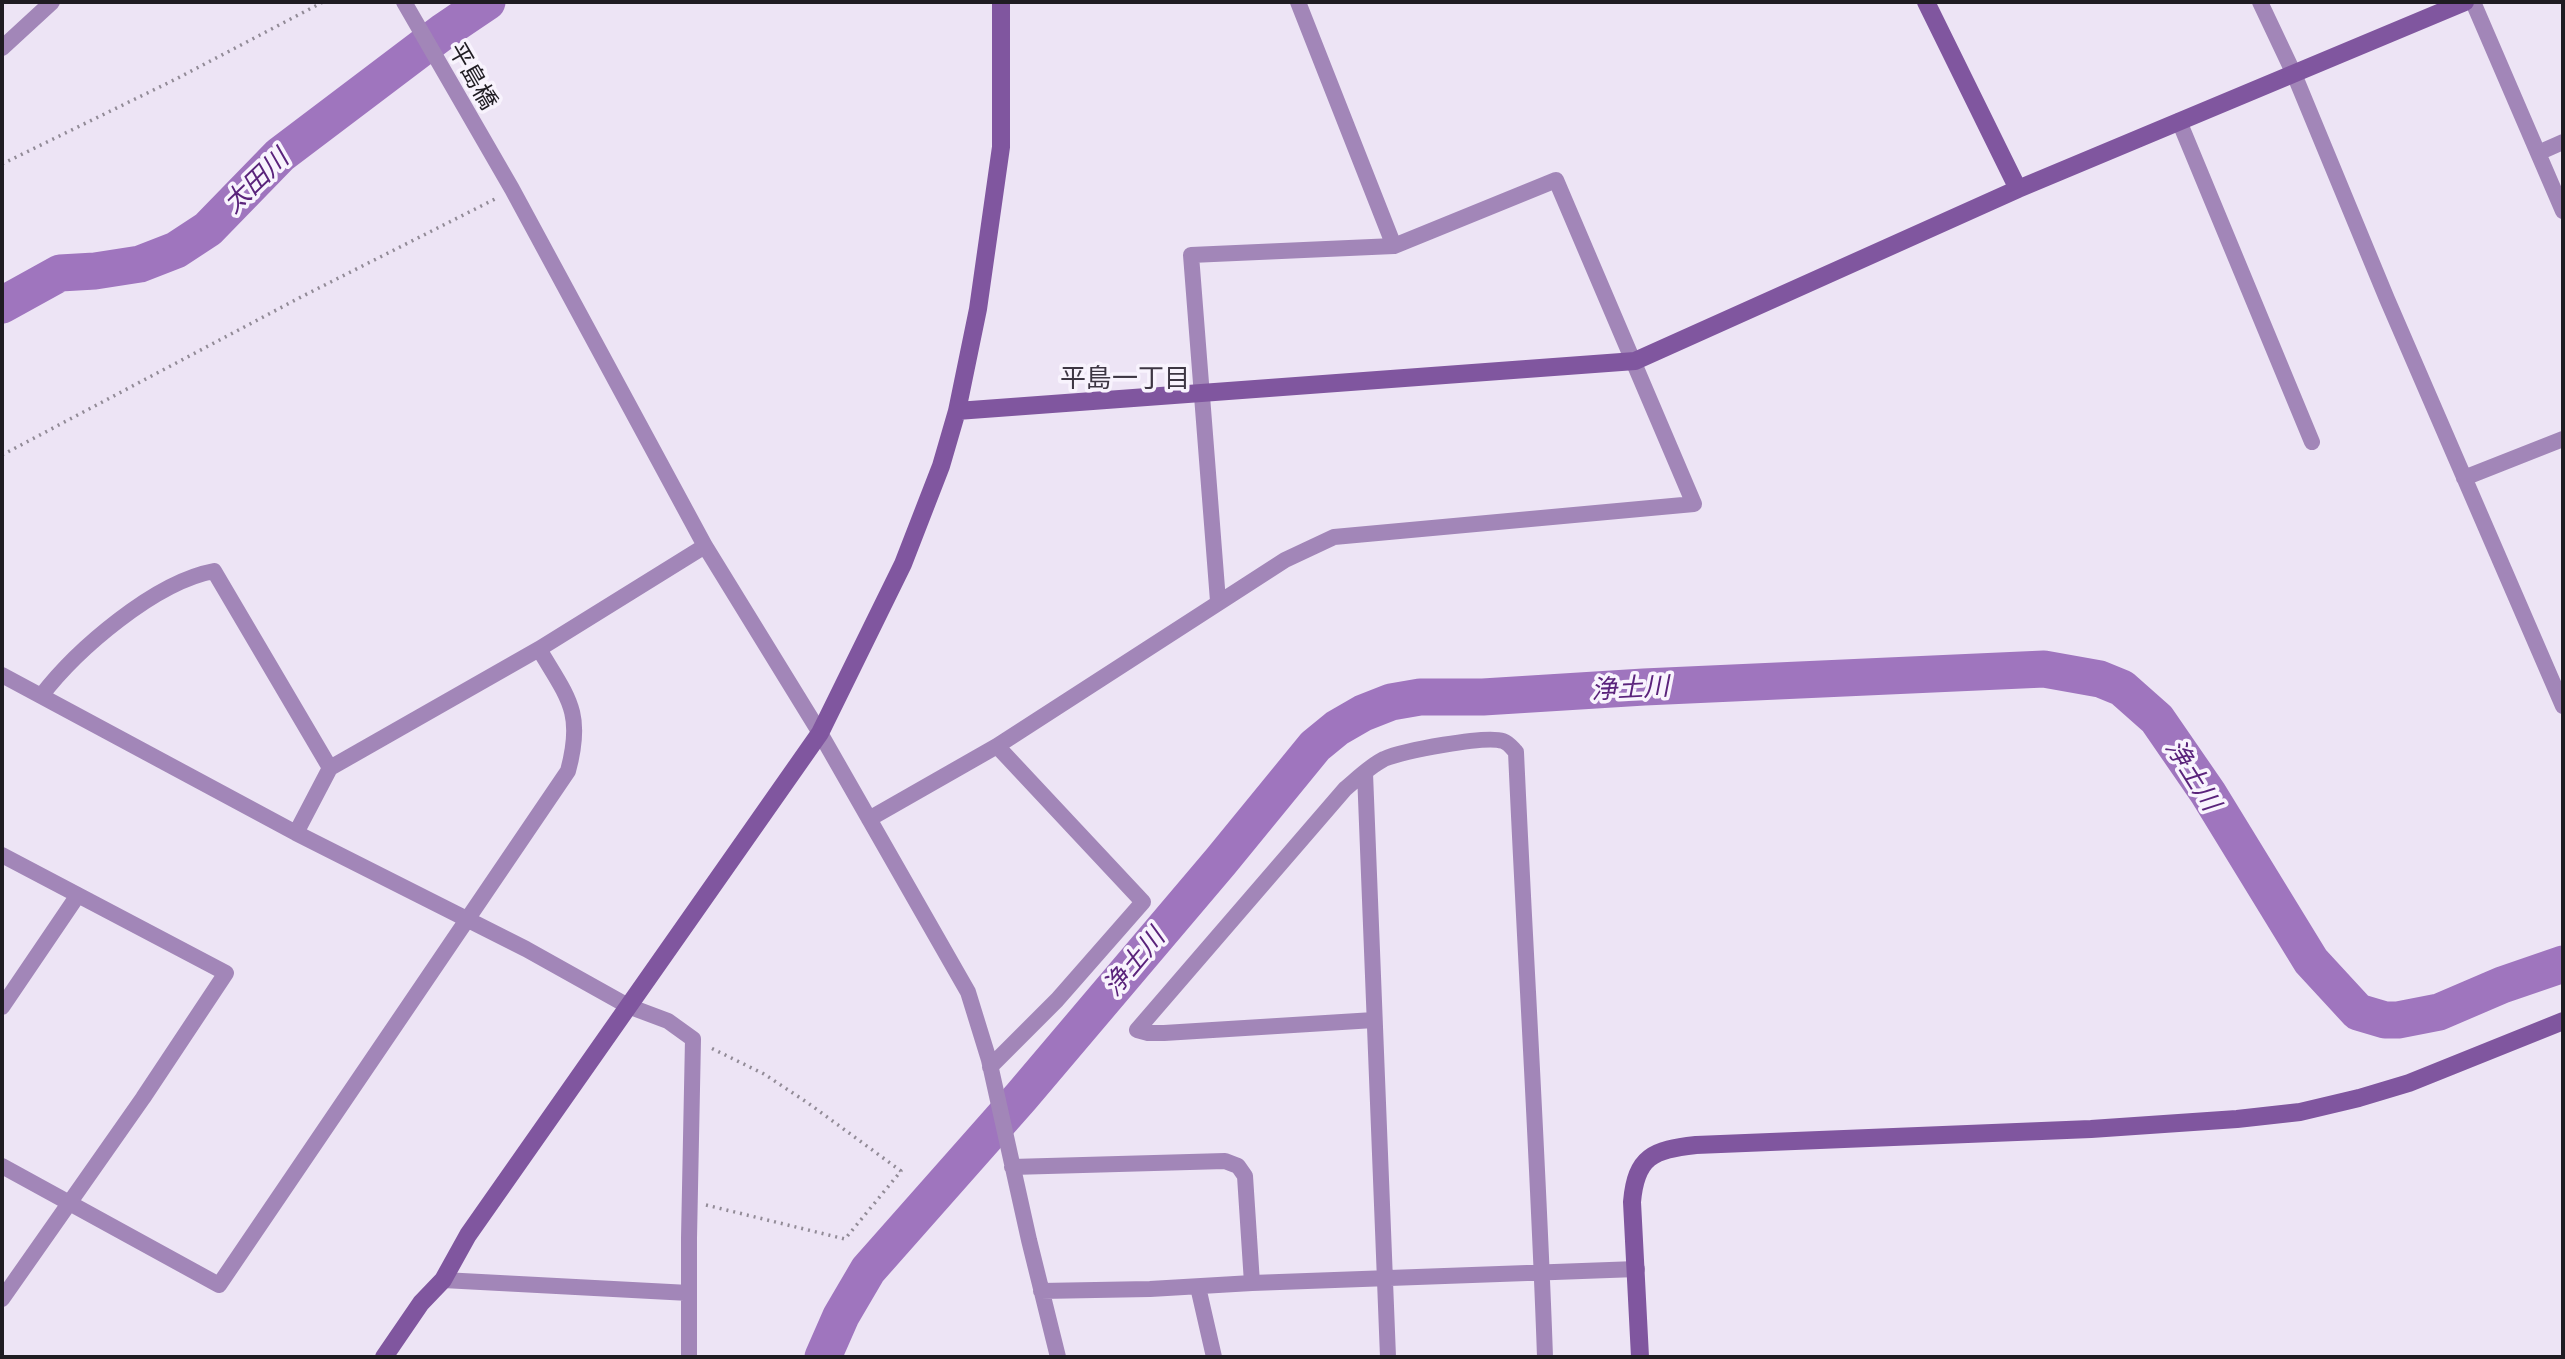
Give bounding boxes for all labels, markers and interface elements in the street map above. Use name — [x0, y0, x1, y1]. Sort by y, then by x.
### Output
street label: 平島橋 — [443, 38, 503, 114]
water label: 太田川 — [217, 143, 295, 219]
district label: 平島一丁目 — [1060, 362, 1190, 394]
water label: 浄土川 — [1590, 670, 1670, 706]
water label: 浄土川 — [2159, 734, 2227, 816]
water label: 浄土川 — [1097, 922, 1171, 1002]

